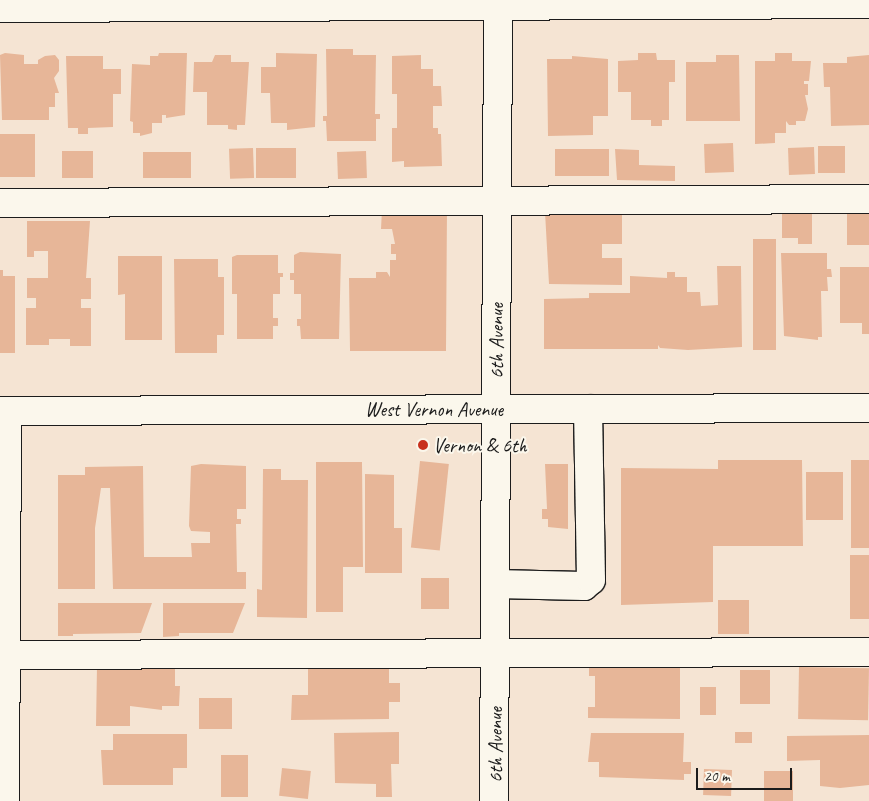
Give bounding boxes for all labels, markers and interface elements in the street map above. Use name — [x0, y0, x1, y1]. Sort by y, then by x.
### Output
street label: 6th Avenue — [484, 303, 508, 379]
street label: West Vernon Avenue — [365, 397, 503, 421]
place label: Vernon & 6th — [433, 433, 527, 457]
marker: Vernon & 6th — [417, 439, 429, 451]
street label: 6th Avenue — [483, 707, 507, 783]
scale bar — [699, 758, 795, 790]
text: 20 m — [704, 767, 730, 786]

